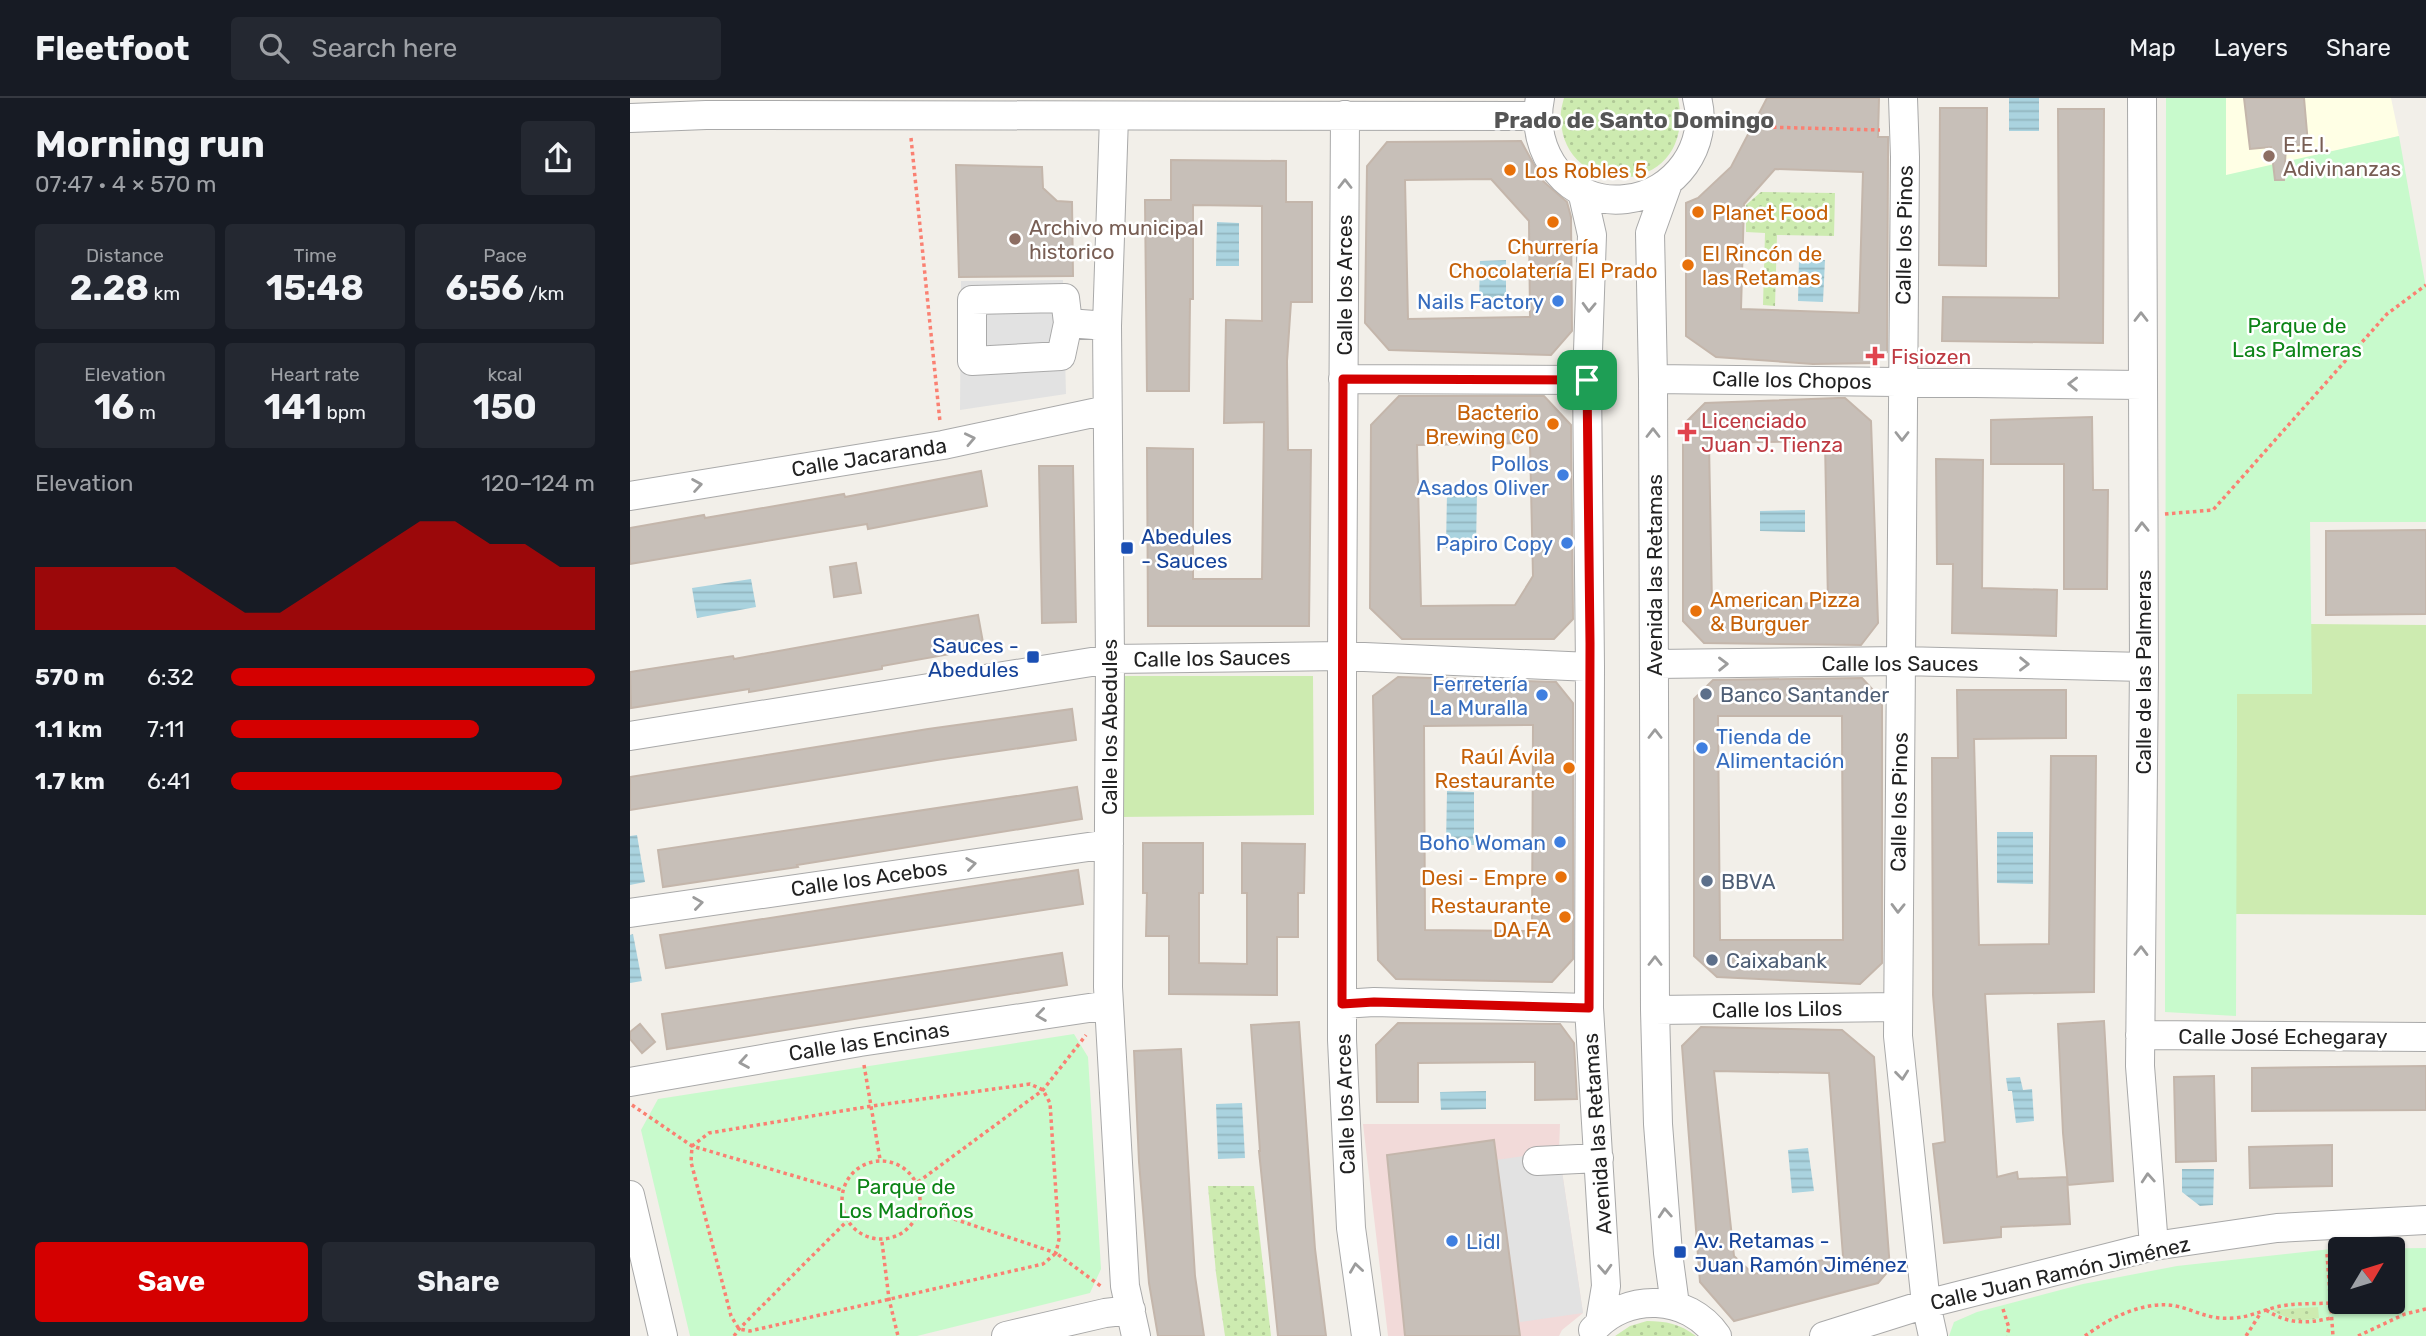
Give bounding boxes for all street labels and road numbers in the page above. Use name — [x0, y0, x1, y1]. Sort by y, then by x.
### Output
street label: Calle los Pinos — [1890, 165, 1918, 305]
street label: Calle los Arces — [1332, 214, 1357, 356]
street label: Calle los Chopos — [1712, 366, 1872, 394]
street label: Calle Jacaranda — [790, 432, 948, 482]
street label: Avenida las Retamas — [1642, 474, 1667, 676]
street label: Calle de las Palmeras — [2131, 569, 2156, 775]
street label: Calle los Abedules — [1097, 639, 1122, 815]
street label: Calle los Sauces — [1133, 644, 1291, 672]
street label: Calle los Sauces — [1821, 651, 1979, 676]
street label: Calle los Pinos — [1885, 732, 1913, 872]
street label: Calle los Acebos — [789, 855, 949, 901]
street label: Calle los Lilos — [1712, 995, 1842, 1023]
street label: Calle las Encinas — [787, 1016, 951, 1066]
street label: Calle José Echegaray — [2178, 1024, 2388, 1049]
street label: Avenida las Retamas — [1577, 1032, 1617, 1236]
street label: Calle los Arces — [1330, 1033, 1360, 1175]
street label: Calle Juan Ramón Jiménez — [1928, 1231, 2192, 1315]

